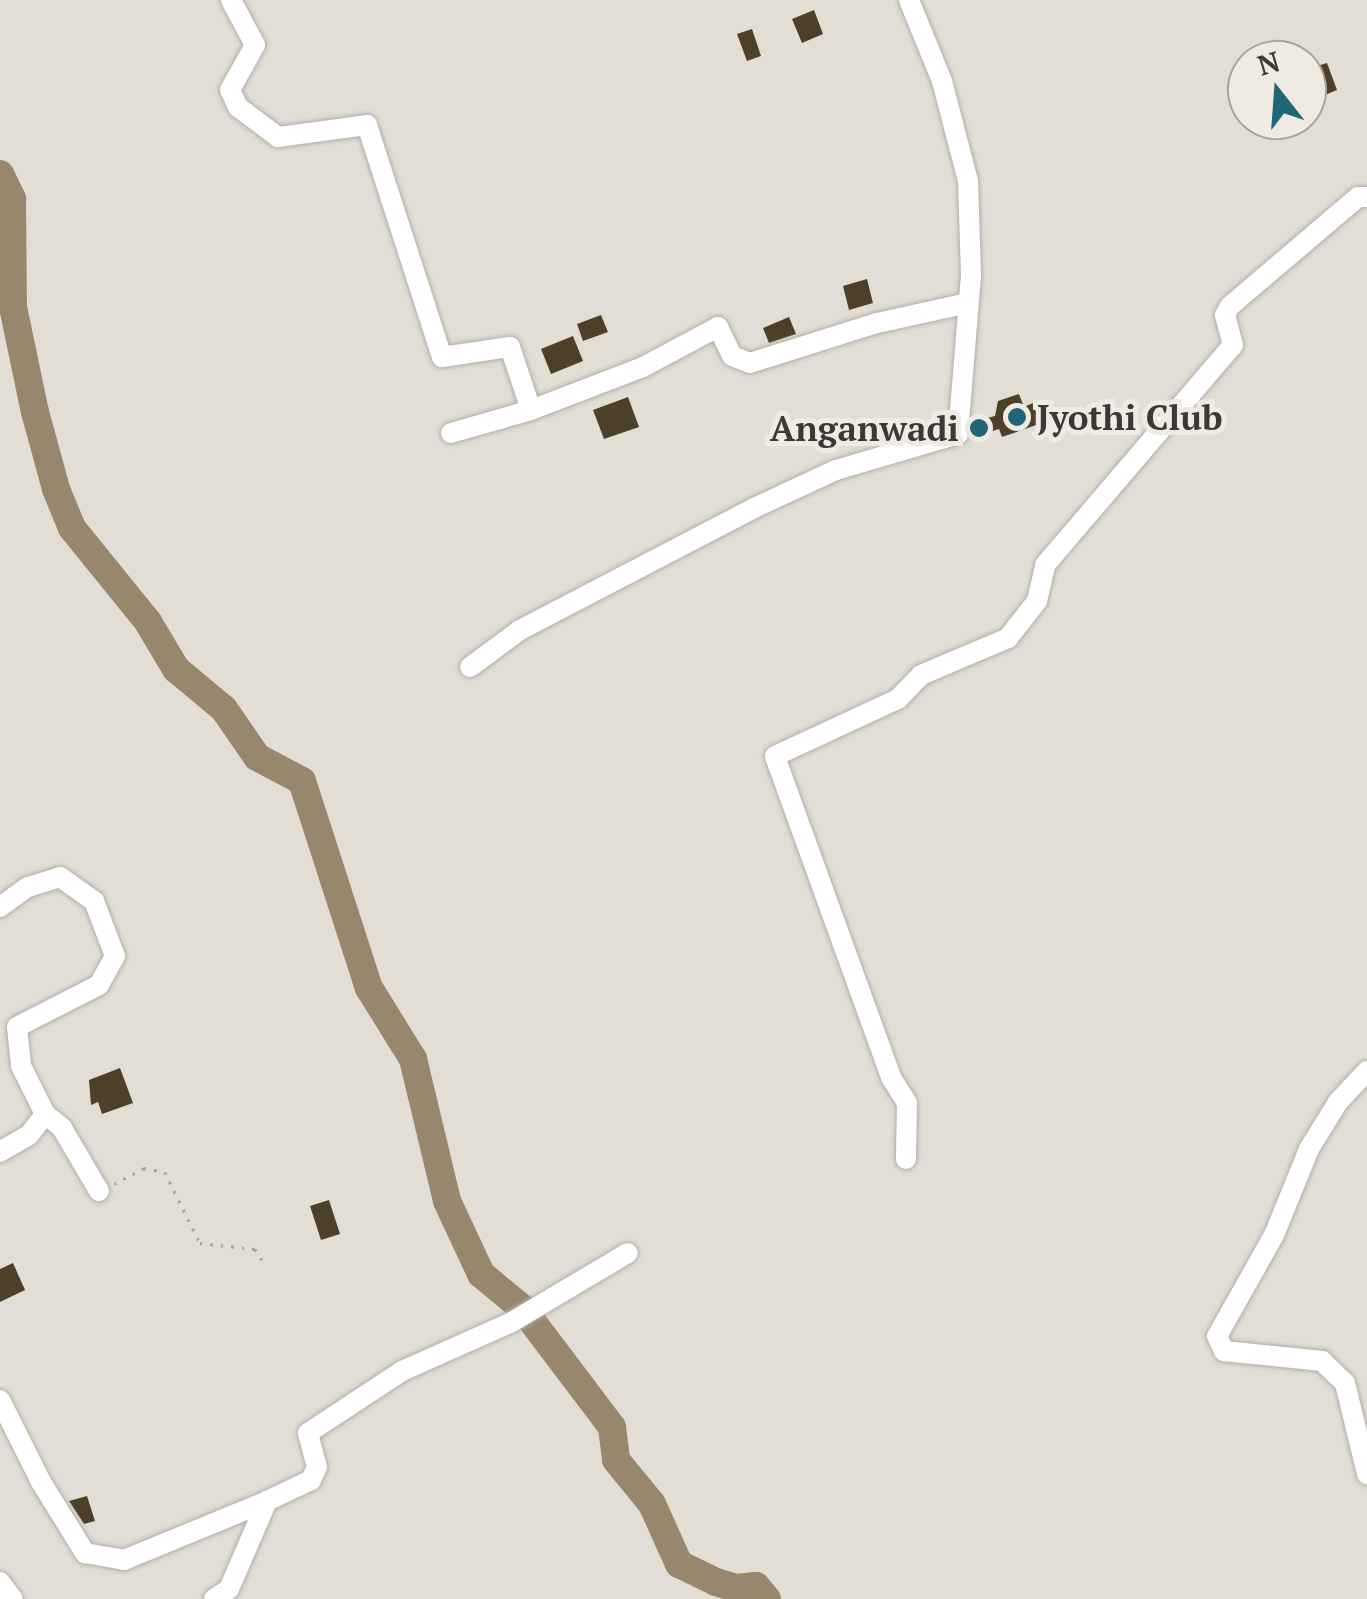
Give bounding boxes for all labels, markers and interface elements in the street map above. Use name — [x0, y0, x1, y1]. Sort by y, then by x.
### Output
north arrow — [1227, 40, 1327, 140]
text: N — [1253, 42, 1284, 84]
place label: Jyothi Club — [1037, 396, 1223, 438]
marker: Jyothi Club — [1006, 406, 1028, 428]
place label: Anganwadi — [770, 407, 959, 449]
marker: Anganwadi — [968, 417, 990, 439]

